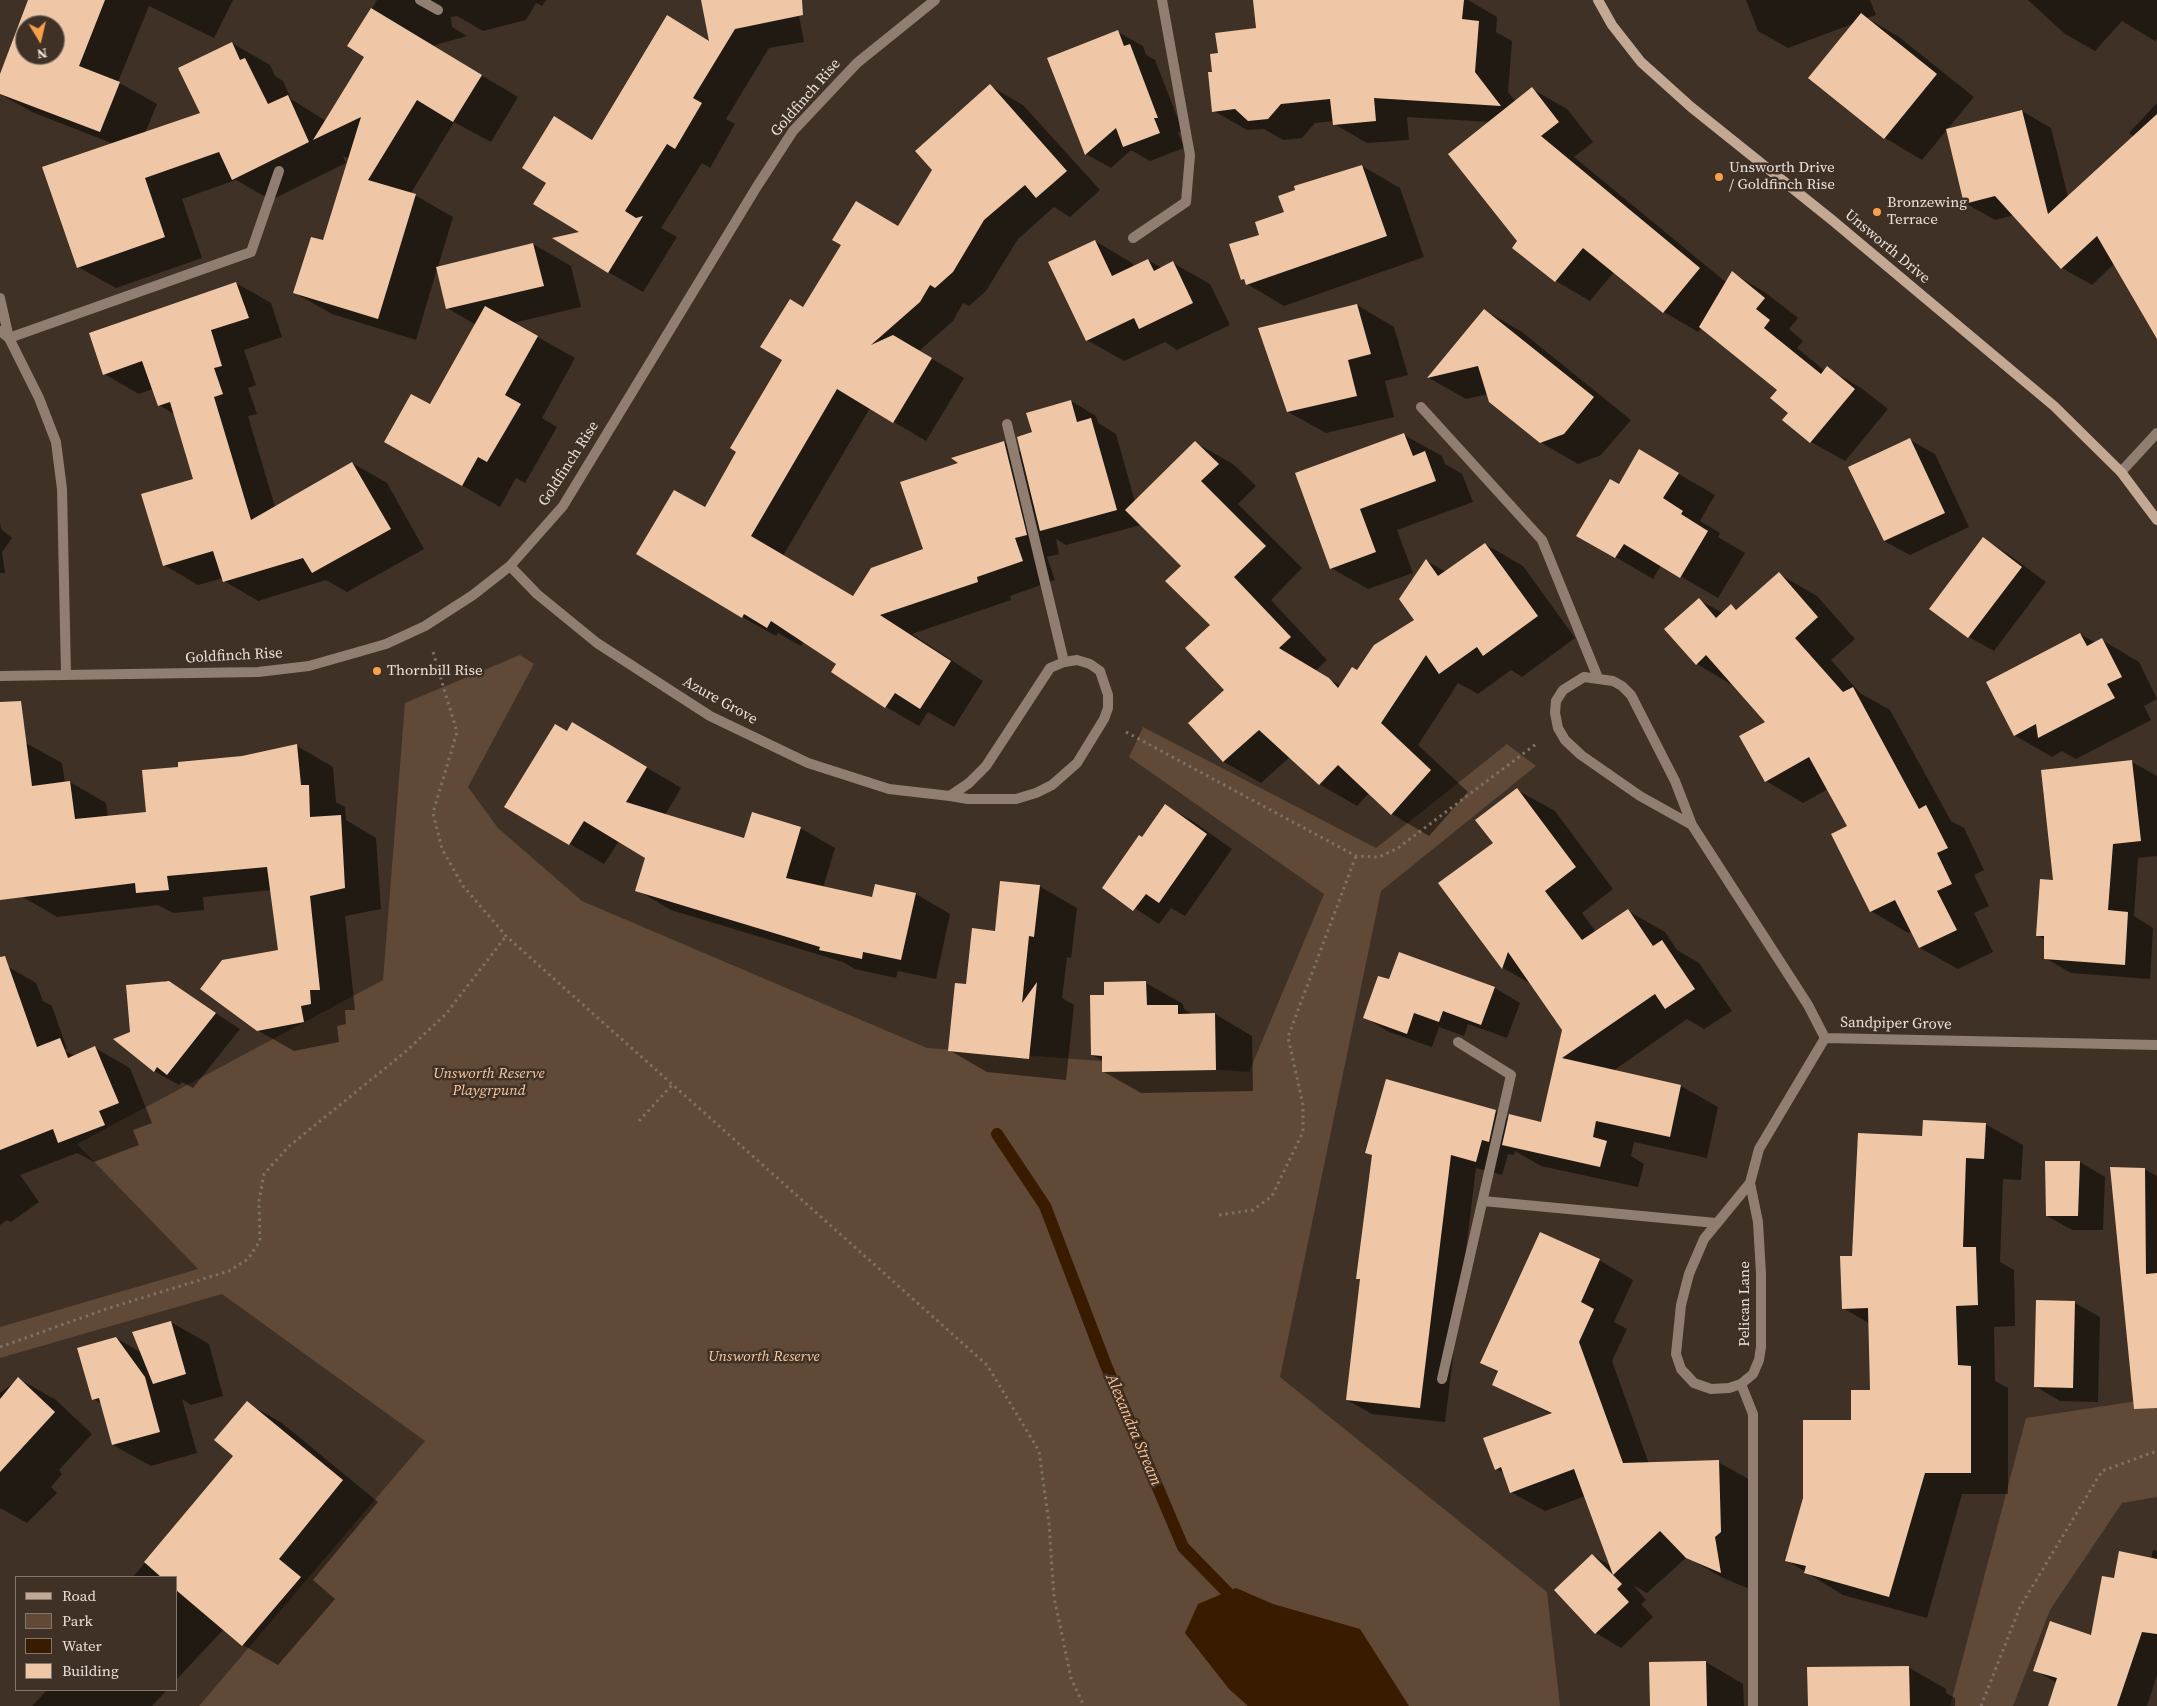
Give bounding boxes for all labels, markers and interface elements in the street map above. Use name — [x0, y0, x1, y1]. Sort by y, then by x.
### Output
north arrow — [15, 15, 65, 65]
text: N — [36, 43, 49, 65]
street label: Goldfinch Rise — [767, 55, 845, 141]
place label: Unsworth Drive / Goldfinch Rise — [1729, 159, 1835, 194]
marker: Unsworth Drive / Goldfinch Rise — [1713, 171, 1725, 183]
place label: Bronzewing Terrace — [1887, 194, 1967, 229]
street label: Unsworth Drive — [1841, 206, 1933, 288]
marker: Bronzewing Terrace — [1871, 206, 1883, 218]
street label: Goldfinch Rise — [535, 418, 603, 510]
street label: Goldfinch Rise — [185, 644, 283, 668]
place label: Thornbill Rise — [387, 662, 483, 680]
marker: Thornbill Rise — [371, 665, 383, 677]
street label: Azure Grove — [680, 673, 760, 729]
street label: Sandpiper Grove — [1840, 1014, 1952, 1034]
park label: Unsworth Reserve Playgrpund — [433, 1065, 545, 1100]
street label: Pelican Lane — [1736, 1261, 1754, 1347]
park label: Unsworth Reserve — [708, 1348, 820, 1366]
water label: Alexandra Stream — [1101, 1371, 1165, 1489]
legend — [15, 1576, 178, 1691]
text: Road — [62, 1585, 96, 1606]
text: Park — [62, 1610, 93, 1631]
text: Water — [62, 1635, 102, 1656]
text: Building — [62, 1660, 119, 1681]

